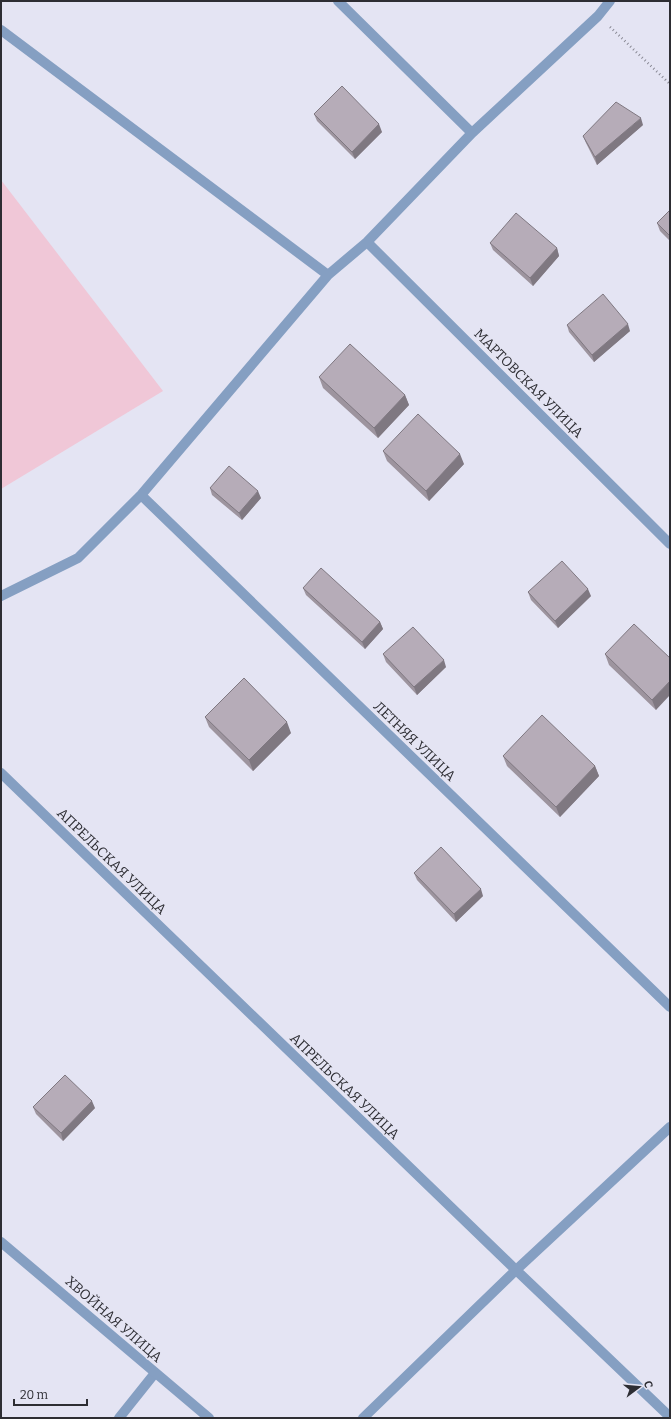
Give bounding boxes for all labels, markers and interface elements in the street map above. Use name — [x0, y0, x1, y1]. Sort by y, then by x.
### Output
street label: МАРТОВСКАЯ УЛИЦА — [471, 325, 587, 442]
street label: ЛЕТНЯЯ УЛИЦА — [370, 698, 459, 785]
street label: АПРЕЛЬСКАЯ УЛИЦА — [53, 805, 170, 918]
street label: АПРЕЛЬСКАЯ УЛИЦА — [286, 1030, 403, 1143]
street label: ХВОЙНАЯ УЛИЦА — [62, 1272, 166, 1366]
north arrow — [619, 1367, 659, 1407]
text: С — [641, 1379, 655, 1390]
scale bar — [14, 1381, 87, 1407]
text: 20 m — [20, 1388, 49, 1402]

